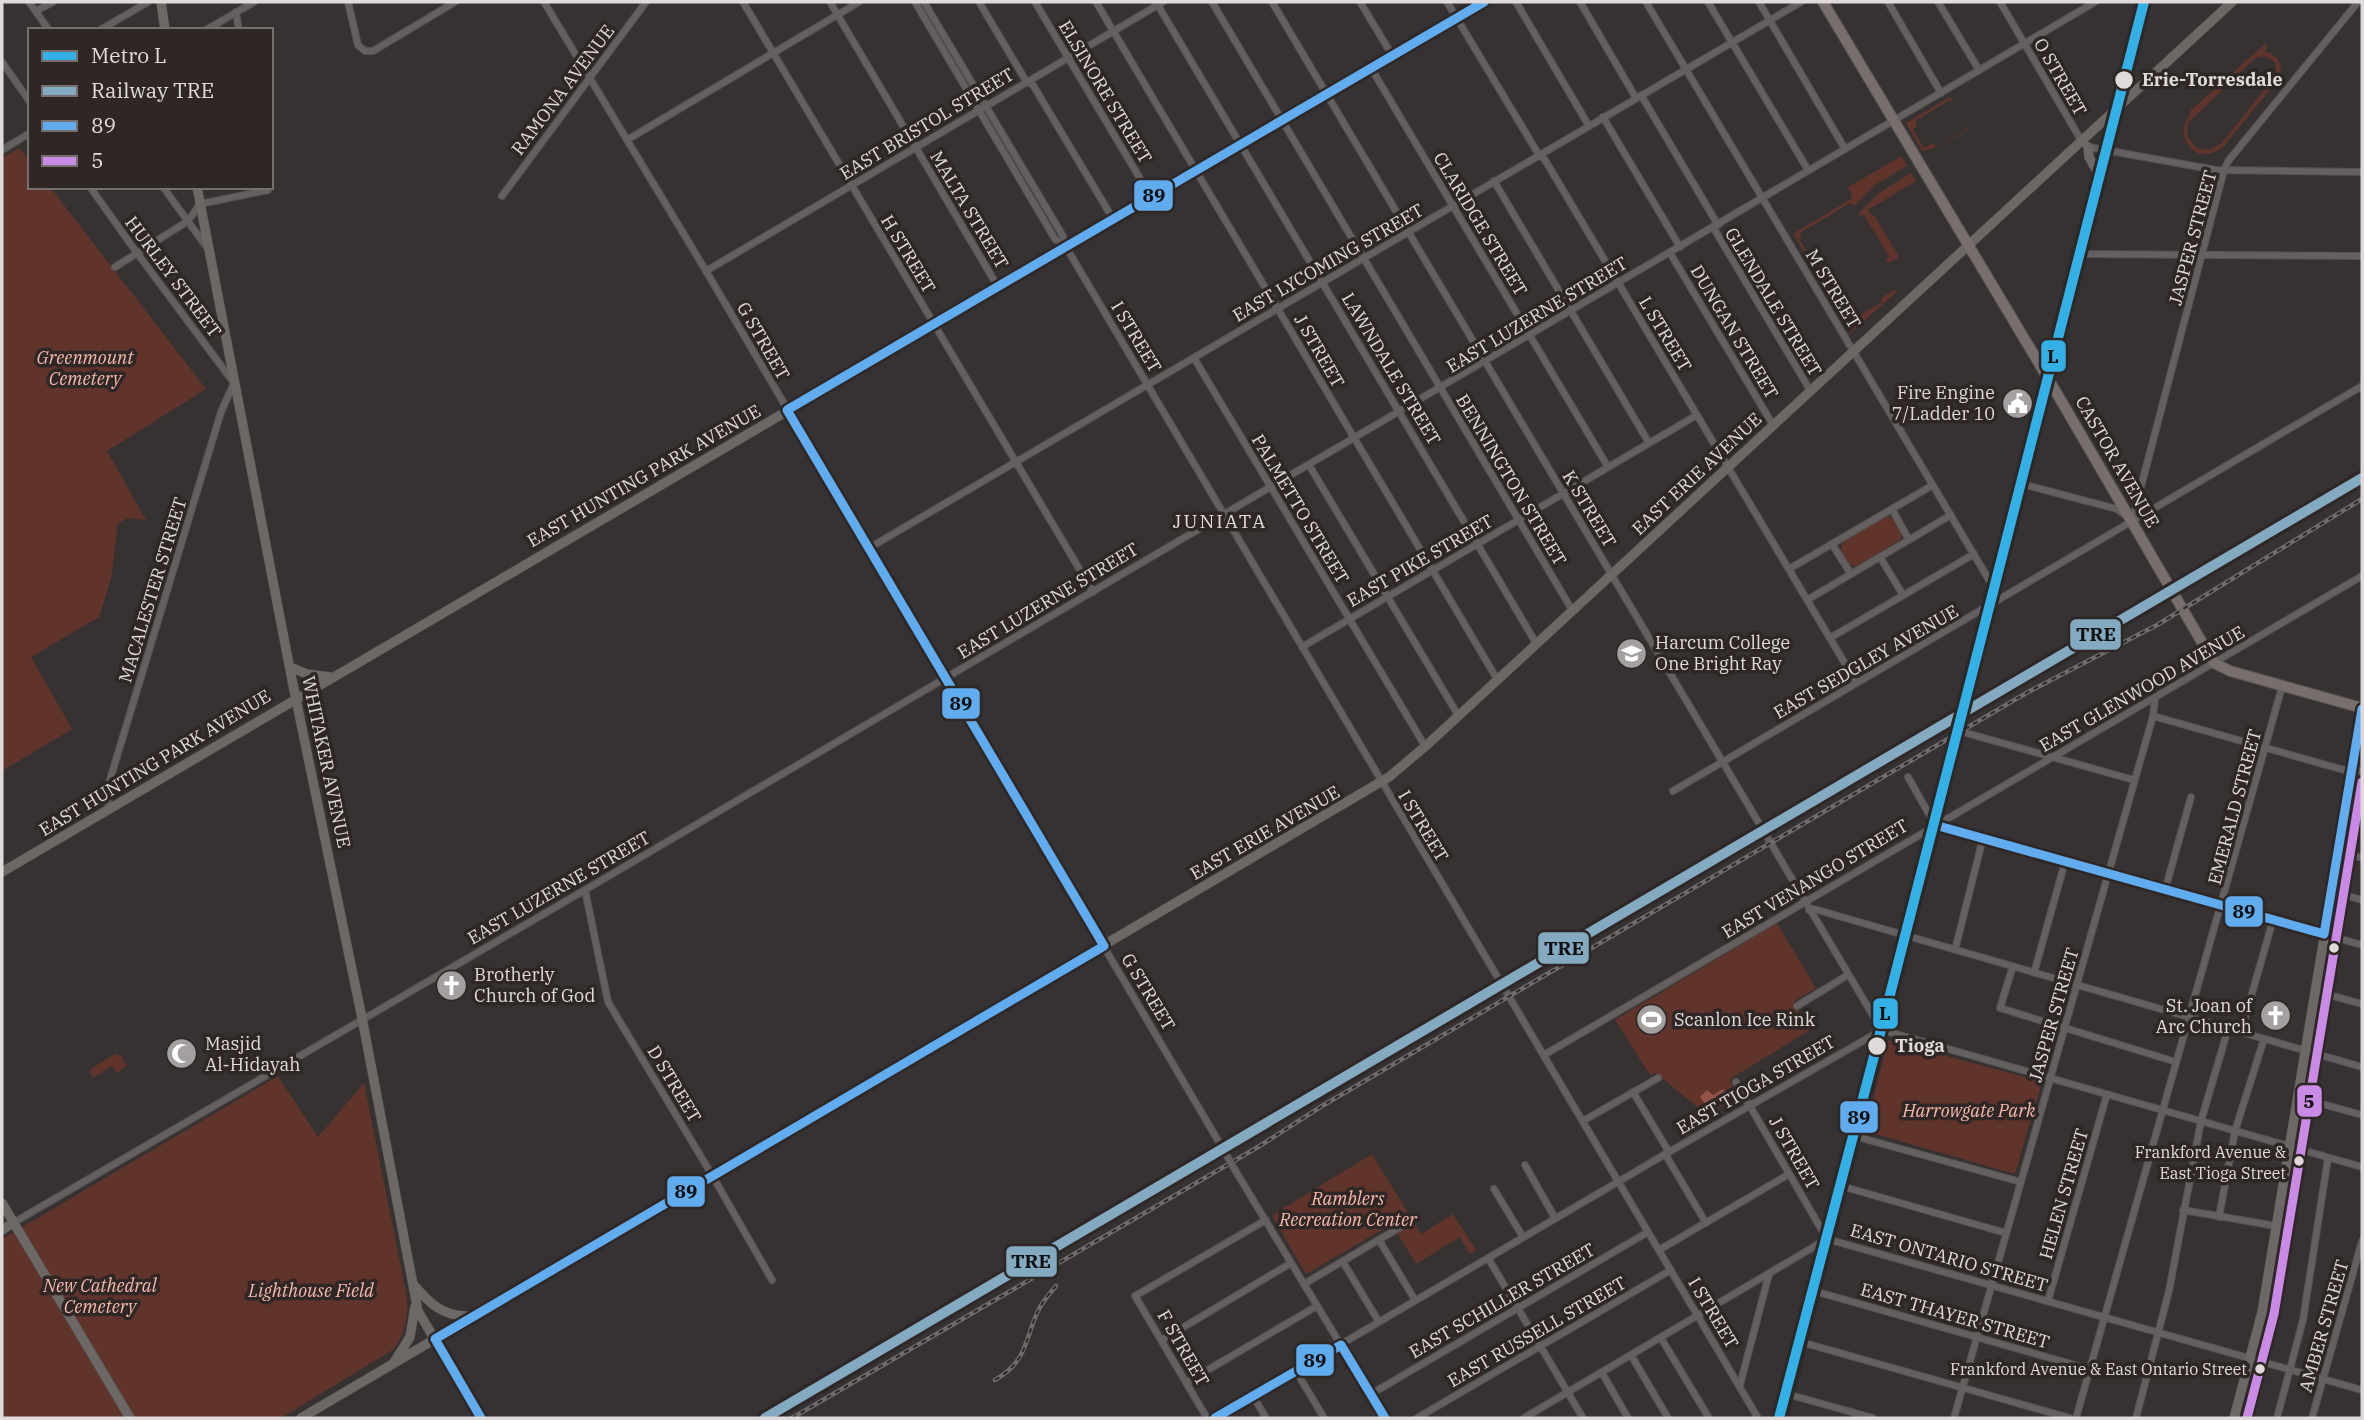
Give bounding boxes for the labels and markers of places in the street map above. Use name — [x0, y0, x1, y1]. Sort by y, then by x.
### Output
place label: Erie-Torresdale — [2142, 68, 2283, 91]
marker: Erie-Torresdale — [2113, 69, 2135, 91]
place label: Fire Engine 7/Ladder 10 — [1892, 381, 1995, 425]
public building icon: Fire Engine 7/Ladder 10 — [2001, 386, 2035, 420]
place label: Harcum College One Bright Ray — [1655, 631, 1790, 675]
school or university icon: Harcum College One Bright Ray — [1615, 636, 1649, 670]
unlabelled marker — [2327, 941, 2341, 955]
place label: Brotherly Church of God — [474, 963, 595, 1007]
church icon: Brotherly Church of God — [434, 968, 468, 1002]
place label: St. Joan of Arc Church — [2156, 994, 2254, 1038]
church icon: St. Joan of Arc Church — [2258, 999, 2292, 1033]
sports icon: Scanlon Ice Rink — [1634, 1003, 1668, 1037]
place label: Scanlon Ice Rink — [1674, 1008, 1816, 1031]
place label: Masjid Al-Hidayah — [205, 1032, 301, 1076]
place label: Tioga — [1895, 1034, 1945, 1057]
marker: Tioga — [1866, 1035, 1888, 1057]
mosque icon: Masjid Al-Hidayah — [165, 1037, 199, 1071]
place label: Frankford Avenue & East Tioga Street — [2135, 1142, 2286, 1183]
marker: Frankford Avenue & East Tioga Street — [2292, 1154, 2306, 1168]
place label: Frankford Avenue & East Ontario Street — [1950, 1359, 2247, 1379]
marker: Frankford Avenue & East Ontario Street — [2253, 1362, 2267, 1376]

